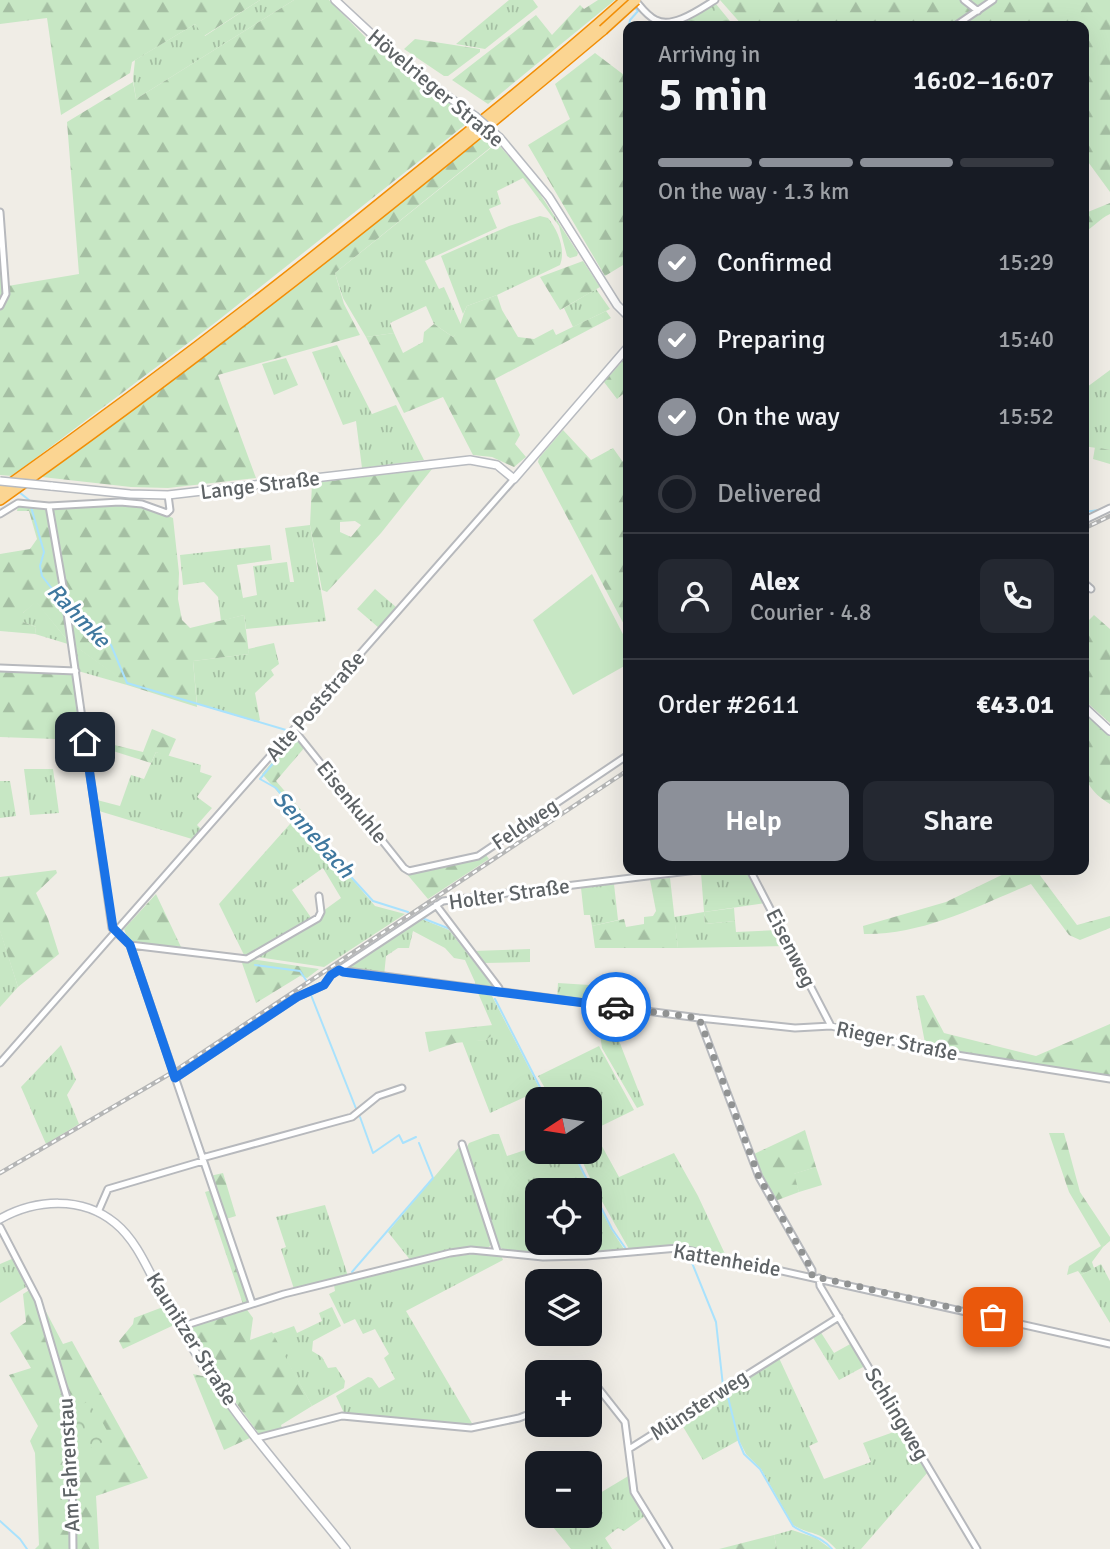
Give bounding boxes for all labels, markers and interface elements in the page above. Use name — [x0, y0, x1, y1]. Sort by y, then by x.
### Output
street label: Hövelrieger Straße — [363, 23, 509, 153]
text: Arriving in — [658, 40, 760, 69]
text: 16:02–16:07 — [913, 65, 1054, 97]
text: 5 min — [658, 67, 768, 123]
text: On the way · 1.3 km — [658, 177, 849, 206]
icon: check — [658, 244, 696, 282]
text: Confirmed — [717, 247, 832, 279]
text: 15:29 — [998, 248, 1054, 277]
icon: check — [658, 321, 696, 359]
text: Preparing — [717, 324, 825, 356]
text: 15:40 — [998, 325, 1054, 354]
icon: check — [658, 398, 696, 436]
text: On the way — [717, 401, 840, 433]
text: 15:52 — [998, 402, 1054, 431]
street label: Lange Straße — [199, 465, 321, 505]
text: Delivered — [717, 478, 822, 510]
button: person — [658, 559, 732, 633]
button: phone — [980, 559, 1054, 633]
text: Alex — [750, 566, 800, 598]
water label: Rahmke — [41, 577, 117, 655]
text: Courier · 4.8 — [750, 598, 871, 627]
street label: Alte Poststraße — [260, 645, 370, 767]
text: Order #2611 — [658, 689, 799, 721]
text: €43.01 — [976, 689, 1054, 721]
pin — [55, 712, 115, 772]
icon: home — [66, 723, 104, 761]
street label: Eisenkuhle — [311, 756, 393, 848]
button: Help — [658, 781, 849, 861]
button: Share — [863, 781, 1054, 861]
water label: Sennebach — [267, 785, 362, 885]
street label: Feldweg — [487, 792, 563, 856]
street label: Holter Straße — [447, 873, 571, 915]
street label: Eisenweg — [760, 904, 822, 992]
courier — [581, 972, 651, 1042]
icon: car — [597, 988, 635, 1026]
street label: Rieger Straße — [834, 1015, 960, 1067]
north arrow — [525, 1087, 602, 1164]
map controls — [525, 1087, 602, 1528]
button: locate — [525, 1178, 602, 1255]
street label: Kattenheide — [671, 1238, 783, 1282]
street label: Kaunitzer Straße — [141, 1268, 243, 1410]
button: layers — [525, 1269, 602, 1346]
pin — [963, 1287, 1023, 1347]
icon: bag — [974, 1298, 1012, 1336]
button: + — [525, 1360, 602, 1437]
street label: Schlingweg — [859, 1363, 935, 1465]
street label: Münsterweg — [645, 1364, 753, 1446]
street label: Am Fahrenstau — [52, 1397, 86, 1533]
button: − — [525, 1451, 602, 1528]

